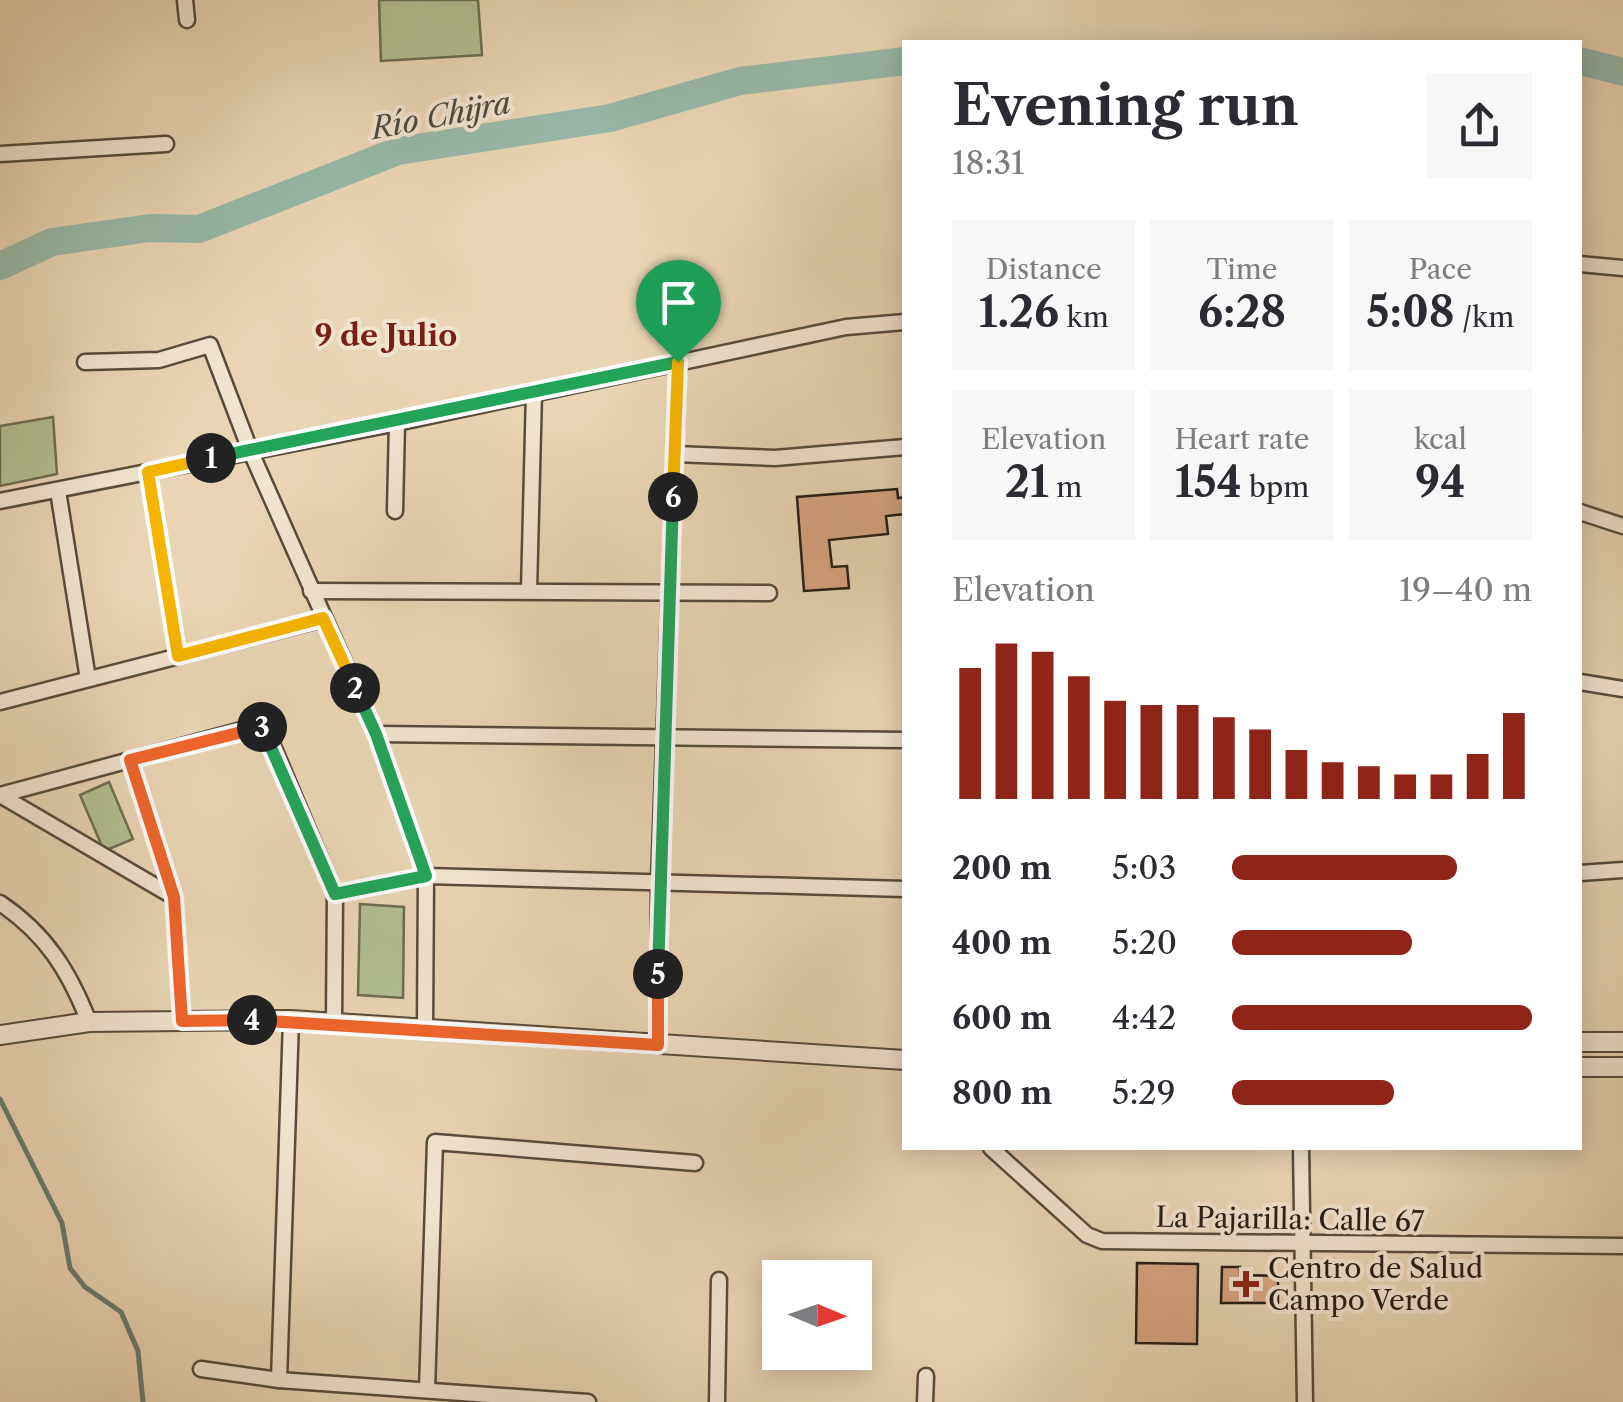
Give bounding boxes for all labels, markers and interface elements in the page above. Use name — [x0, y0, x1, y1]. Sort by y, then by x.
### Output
text: Evening run — [952, 72, 1299, 139]
button: share — [1427, 73, 1532, 178]
water label: Río Chijra — [366, 84, 514, 148]
text: 18:31 — [952, 143, 1024, 182]
text: Distance — [986, 252, 1102, 286]
text: Time — [1207, 252, 1277, 286]
text: Pace — [1409, 252, 1472, 286]
pin — [636, 260, 721, 363]
icon: arrive — [651, 275, 706, 330]
text: 1.26 — [979, 286, 1059, 338]
text: 6:28 — [1198, 286, 1286, 338]
text: 5:08 — [1366, 286, 1455, 338]
text: km — [1059, 300, 1109, 334]
text: /km — [1455, 300, 1514, 334]
district label: 9 de Julio — [315, 317, 457, 354]
text: Elevation — [981, 422, 1106, 456]
text: Heart rate — [1175, 422, 1309, 456]
text: kcal — [1414, 422, 1467, 456]
pin: 1 — [186, 433, 236, 483]
text: 1 — [205, 441, 217, 475]
text: 21 — [1005, 456, 1049, 508]
text: 154 — [1175, 456, 1242, 508]
text: 94 — [1415, 456, 1465, 508]
text: m — [1049, 470, 1082, 504]
text: bpm — [1242, 470, 1309, 504]
pin: 6 — [648, 472, 698, 522]
text: 6 — [665, 480, 681, 514]
text: Elevation — [952, 570, 1095, 609]
text: 19–40 m — [1399, 570, 1532, 609]
pin: 2 — [330, 663, 380, 713]
text: 2 — [347, 671, 363, 705]
pin: 3 — [237, 702, 287, 752]
text: 3 — [254, 710, 270, 744]
text: 200 m — [952, 848, 1052, 887]
text: 5:03 — [1112, 848, 1176, 887]
text: 400 m — [952, 923, 1052, 962]
text: 5:20 — [1112, 923, 1177, 962]
pin: 5 — [633, 949, 683, 999]
text: 5 — [650, 957, 666, 991]
pin: 4 — [227, 995, 277, 1045]
text: 600 m — [952, 998, 1052, 1037]
text: 4:42 — [1112, 998, 1176, 1037]
text: 4 — [244, 1003, 260, 1037]
text: 800 m — [952, 1073, 1052, 1112]
text: 5:29 — [1112, 1073, 1176, 1112]
street label: La Pajarilla: Calle 67 — [1155, 1200, 1425, 1238]
place label: Centro de Salud Campo Verde — [1268, 1251, 1483, 1317]
north arrow — [762, 1260, 872, 1370]
map controls — [762, 1260, 872, 1370]
marker: Centro de Salud Campo Verde — [1233, 1271, 1259, 1297]

